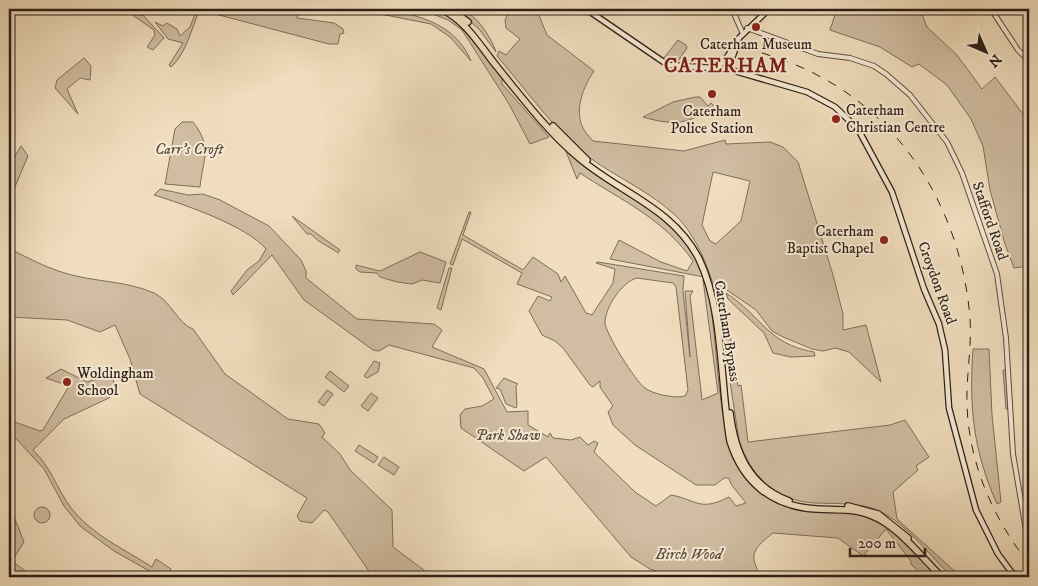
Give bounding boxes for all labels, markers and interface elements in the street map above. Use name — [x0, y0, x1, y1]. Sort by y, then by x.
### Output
marker: Caterham Museum — [750, 21, 762, 33]
north arrow — [960, 28, 1010, 78]
place label: Caterham Museum — [700, 35, 812, 54]
text: N — [984, 50, 1005, 71]
district label: CATERHAM — [664, 54, 788, 79]
marker: Caterham Police Station — [706, 88, 718, 100]
place label: Caterham Christian Centre — [846, 101, 945, 137]
place label: Caterham Police Station — [671, 102, 754, 138]
marker: Caterham Christian Centre — [830, 113, 842, 125]
park label: Carr's Croft — [155, 140, 225, 159]
street label: Stafford Road — [968, 179, 1012, 263]
place label: Caterham Baptist Chapel — [786, 222, 874, 258]
marker: Caterham Baptist Chapel — [878, 234, 890, 246]
street label: Croydon Road — [913, 239, 961, 327]
street label: Caterham Bypass — [710, 279, 744, 383]
place label: Woldingham School — [76, 364, 154, 400]
marker: Woldingham School — [61, 376, 73, 388]
park label: Park Shaw — [476, 426, 541, 445]
scale bar — [850, 526, 926, 558]
text: 200 m — [858, 534, 896, 553]
park label: Birch Wood — [655, 545, 725, 564]

